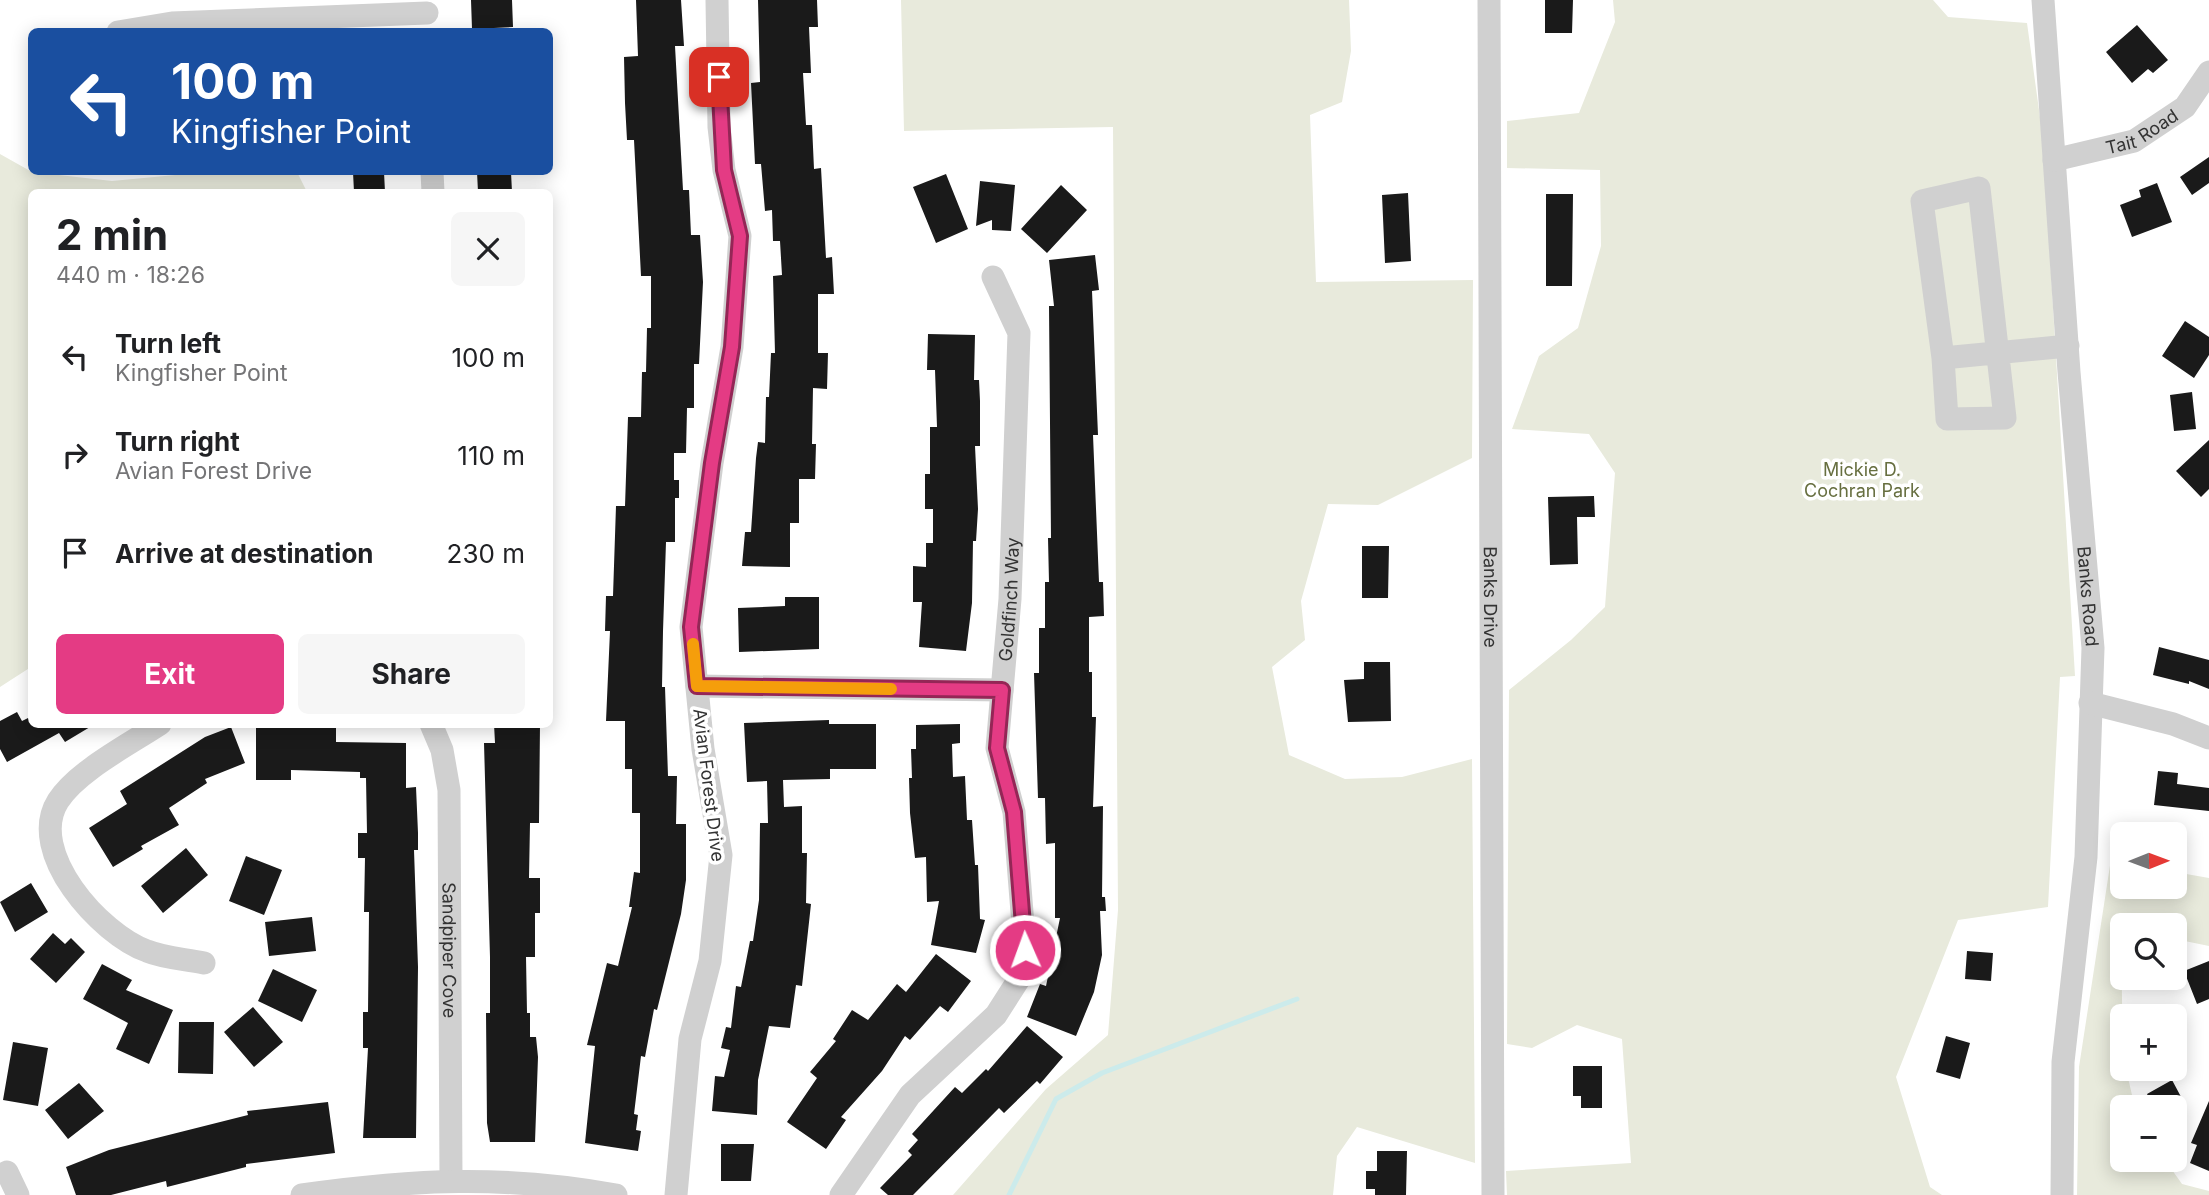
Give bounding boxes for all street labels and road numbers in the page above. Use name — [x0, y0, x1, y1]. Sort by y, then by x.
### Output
street label: Tait Road — [2104, 104, 2182, 158]
street label: Goldfinch Way — [994, 537, 1023, 662]
street label: Banks Road — [2074, 545, 2103, 647]
street label: Banks Drive — [1480, 546, 1502, 648]
street label: Avian Forest Drive — [689, 707, 729, 863]
street label: Sandpiper Cove — [439, 882, 461, 1018]

